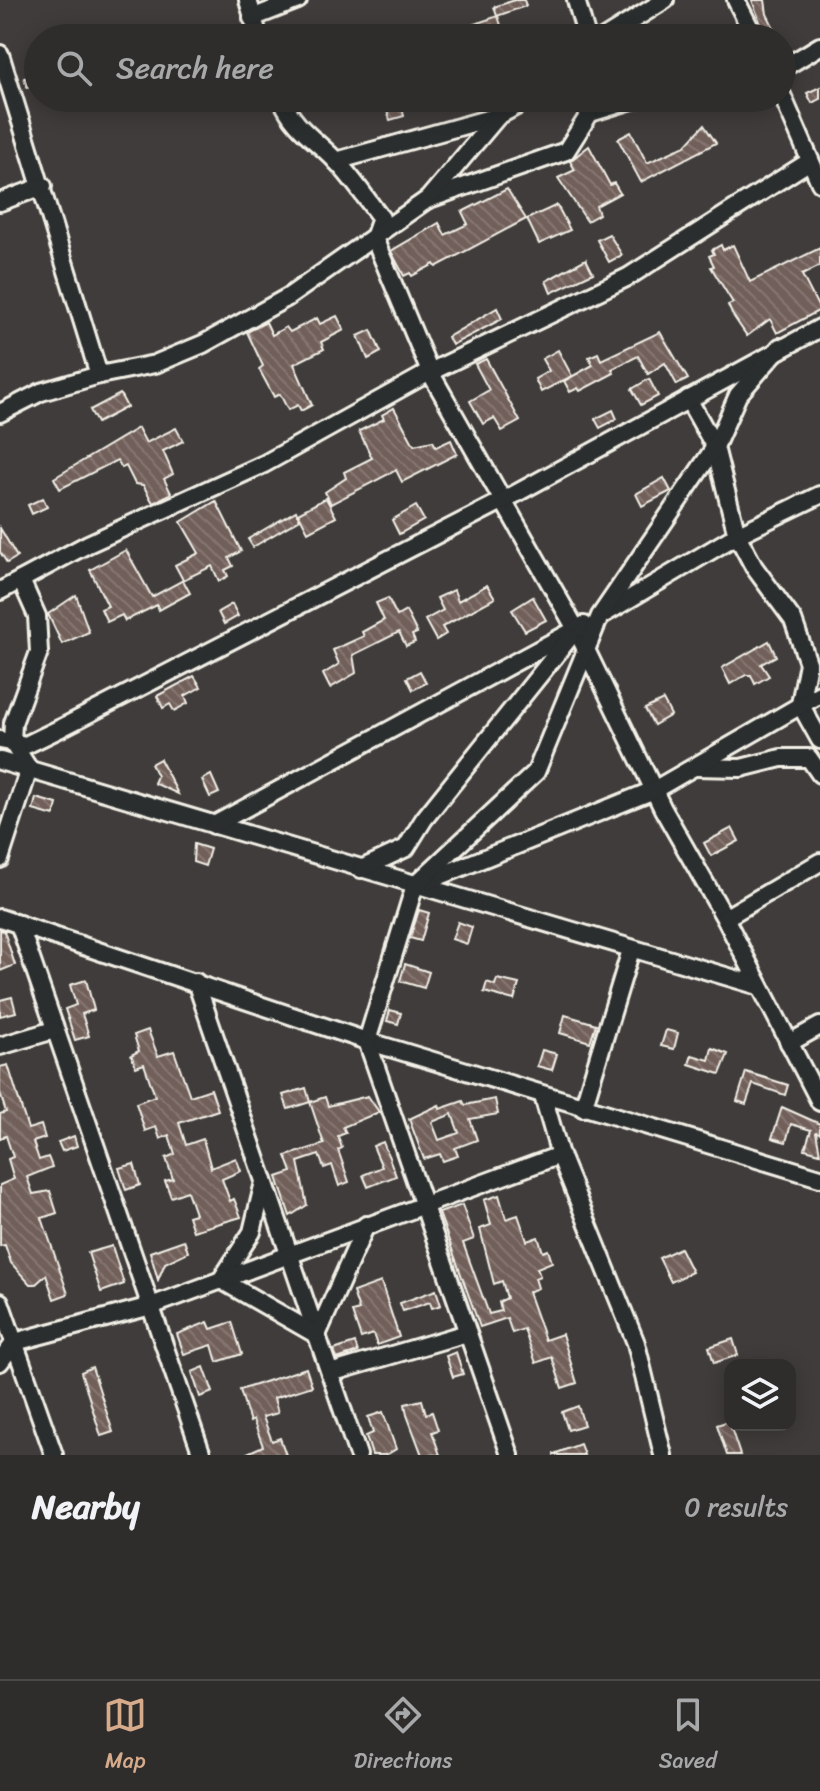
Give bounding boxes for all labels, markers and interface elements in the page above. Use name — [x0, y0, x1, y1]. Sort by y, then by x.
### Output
search box — [24, 24, 796, 112]
text: Search here — [116, 41, 274, 95]
icon: search — [52, 46, 96, 90]
map controls — [724, 1359, 796, 1431]
button: layers — [724, 1359, 796, 1431]
text: Nearby — [32, 1477, 140, 1537]
text: 0 results — [684, 1484, 788, 1530]
tab: Map — [103, 1693, 147, 1780]
tab: Directions — [354, 1693, 452, 1780]
tab: Saved — [659, 1693, 717, 1780]

